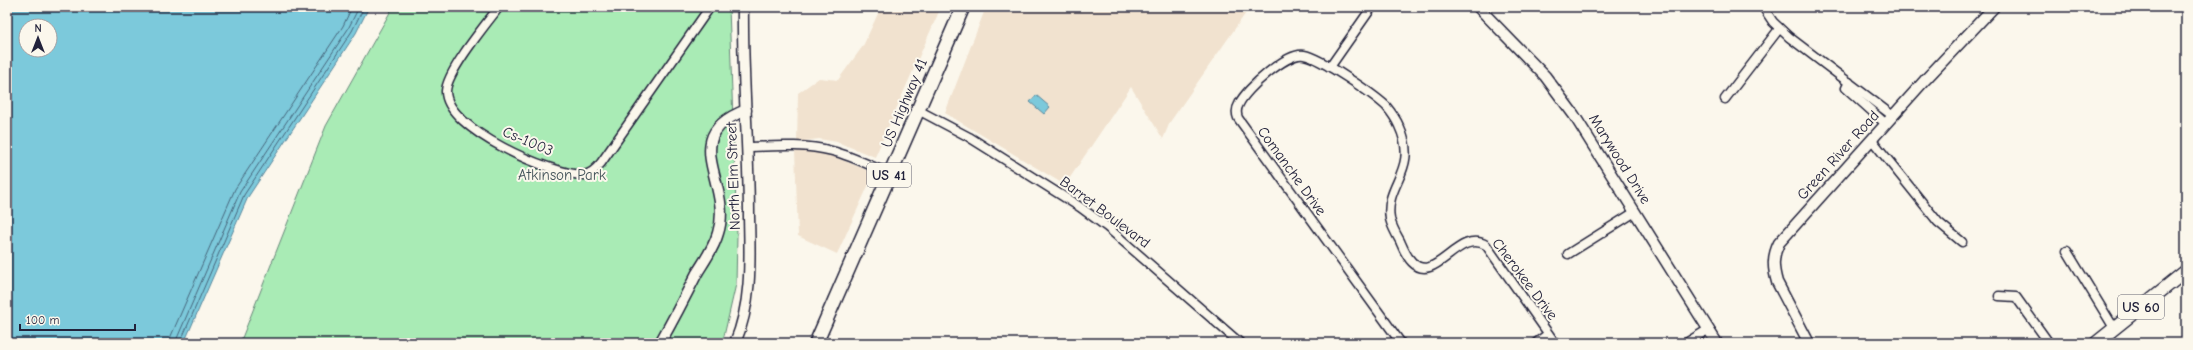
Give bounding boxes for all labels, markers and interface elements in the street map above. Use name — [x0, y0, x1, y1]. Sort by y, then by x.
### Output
north arrow — [18, 18, 58, 58]
text: N — [34, 22, 42, 35]
street label: US Highway 41 — [877, 56, 931, 150]
street label: Green River Road — [1793, 107, 1883, 203]
street label: Marywood Drive — [1585, 111, 1655, 208]
street label: North Elm Street — [722, 121, 744, 230]
street label: Cs-1003 — [500, 122, 556, 160]
street label: Comanche Drive — [1254, 123, 1331, 219]
road number: US 41 — [867, 163, 911, 187]
park label: Atkinson Park — [518, 166, 607, 184]
street label: Barret Boulevard — [1056, 172, 1154, 252]
street label: Cherokee Drive — [1488, 235, 1562, 324]
road number: US 60 — [2118, 295, 2164, 319]
scale bar — [20, 306, 135, 332]
text: 100 m — [26, 313, 59, 327]

